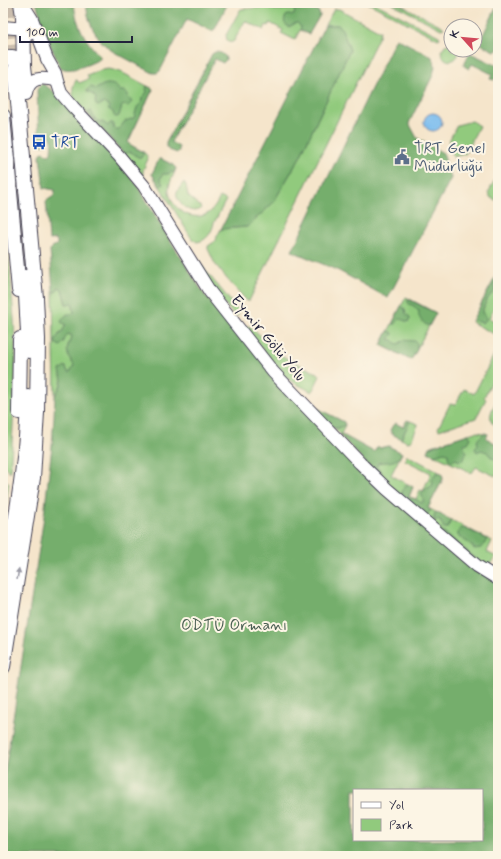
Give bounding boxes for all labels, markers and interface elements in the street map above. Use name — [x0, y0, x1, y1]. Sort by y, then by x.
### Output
scale bar — [20, 18, 132, 44]
north arrow — [443, 18, 483, 58]
text: 100 m — [26, 25, 58, 41]
text: K — [447, 27, 463, 41]
place label: TRT — [51, 132, 80, 153]
bus stop icon: TRT — [30, 133, 48, 151]
place label: TRT Genel Müdürlüğü — [414, 138, 485, 177]
public building icon: TRT Genel Müdürlüğü — [393, 148, 411, 166]
street label: Eymir Gölü Yolu — [226, 290, 310, 386]
one-way arrow — [15, 567, 21, 580]
park label: ODTÜ Ormanı — [181, 615, 287, 636]
legend — [353, 789, 483, 841]
text: Yol — [389, 798, 404, 814]
text: Park — [389, 818, 413, 834]

